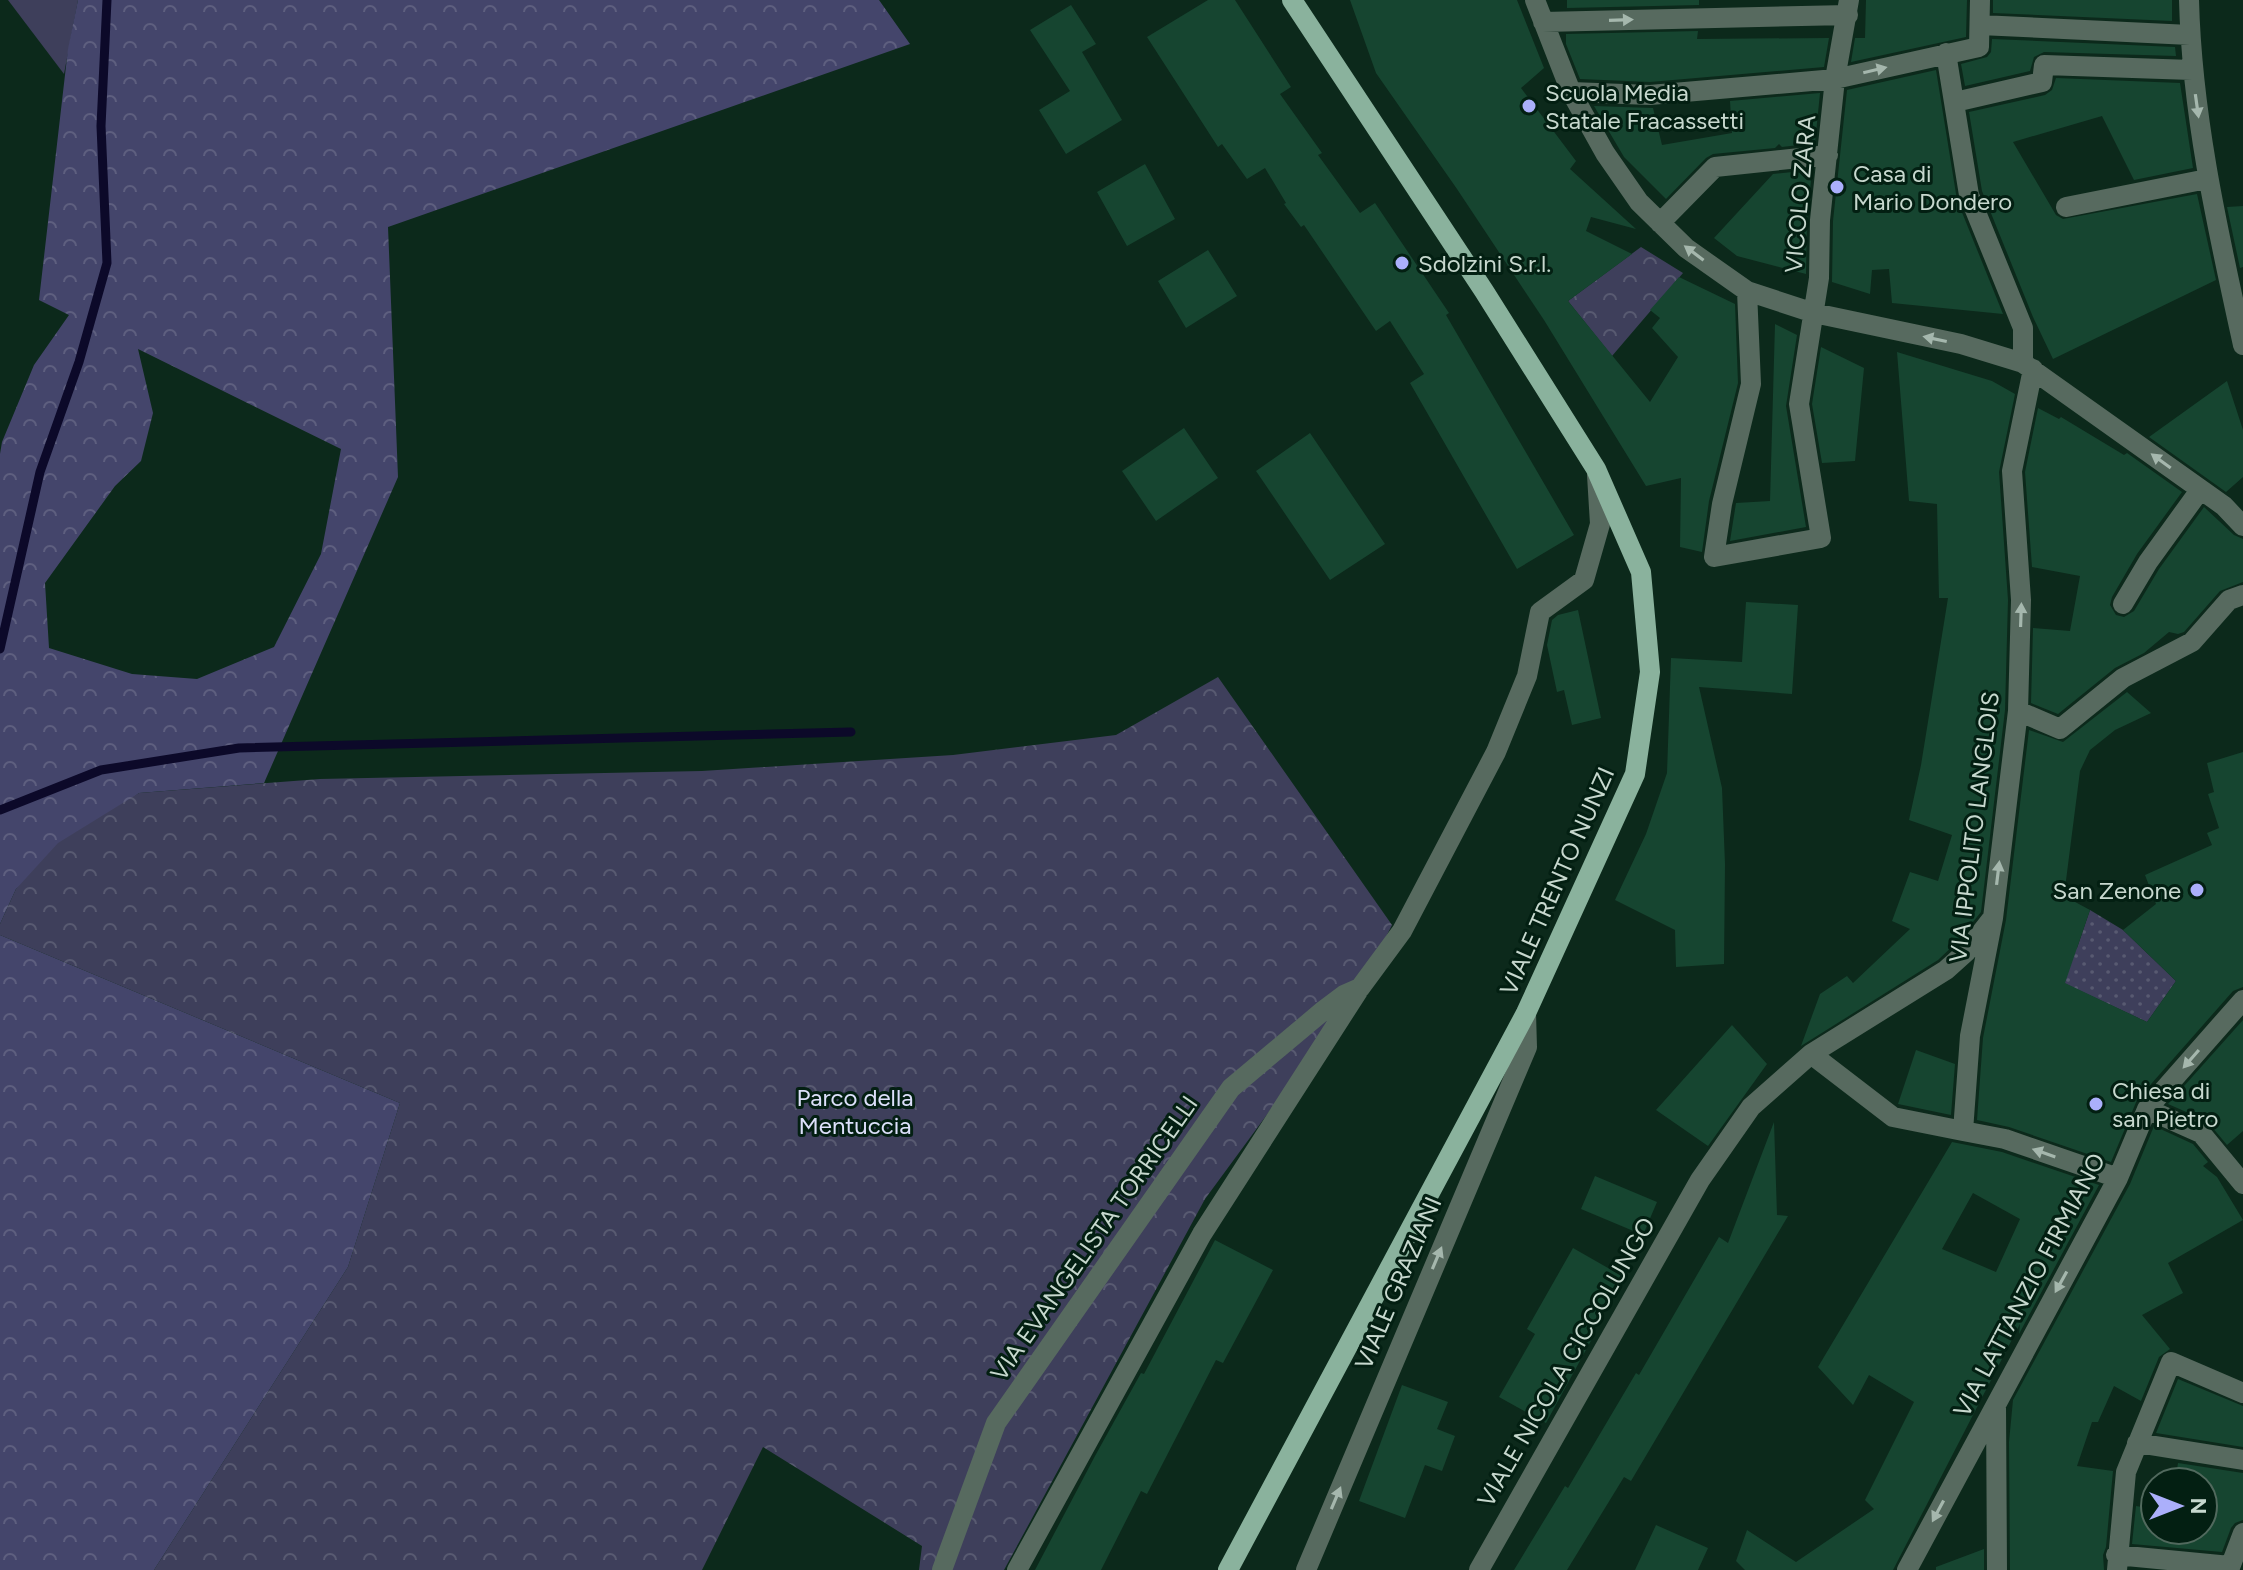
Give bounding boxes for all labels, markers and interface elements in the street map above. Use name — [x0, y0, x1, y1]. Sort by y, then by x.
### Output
one-way arrow — [1609, 14, 1634, 27]
one-way arrow — [1862, 63, 1887, 76]
place label: Scuola Media Statale Fracassetti — [1545, 78, 1744, 135]
one-way arrow — [2191, 93, 2204, 118]
marker: Scuola Media Statale Fracassetti — [1520, 97, 1538, 115]
street label: VICOLO ZARA — [1779, 113, 1821, 274]
place label: Casa di Mario Dondero — [1853, 159, 2012, 216]
marker: Casa di Mario Dondero — [1828, 178, 1846, 196]
one-way arrow — [1683, 245, 1705, 261]
place label: Sdolzini S.r.l. — [1418, 249, 1551, 278]
marker: Sdolzini S.r.l. — [1393, 254, 1411, 272]
one-way arrow — [1923, 332, 1948, 345]
one-way arrow — [2150, 454, 2171, 470]
one-way arrow — [2014, 602, 2027, 627]
street label: VIA IPPOLITO LANGLOIS — [1943, 690, 2005, 964]
street label: VIALE TRENTO NUNZI — [1494, 762, 1620, 1000]
one-way arrow — [1992, 860, 2005, 885]
place label: San Zenone — [2052, 876, 2181, 905]
marker: San Zenone — [2188, 881, 2206, 899]
one-way arrow — [2183, 1049, 2201, 1068]
place label: Chiesa di san Pietro — [2112, 1076, 2218, 1133]
park label: Parco della Mentuccia — [797, 1083, 913, 1140]
street label: VIA EVANGELISTA TORRICELLI — [984, 1090, 1204, 1386]
marker: Chiesa di san Pietro — [2087, 1095, 2105, 1113]
one-way arrow — [2032, 1146, 2056, 1158]
street label: VIA LATTANZIO FIRMIANO — [1947, 1148, 2111, 1422]
street label: VIALE GRAZIANI — [1349, 1192, 1447, 1374]
street label: VIALE NICOLA CICCOLUNGO — [1471, 1212, 1661, 1512]
one-way arrow — [1430, 1246, 1443, 1270]
one-way arrow — [2054, 1270, 2068, 1293]
north arrow — [2139, 1466, 2219, 1546]
one-way arrow — [1330, 1486, 1343, 1510]
text: N — [2185, 1497, 2212, 1515]
one-way arrow — [1932, 1499, 1945, 1522]

